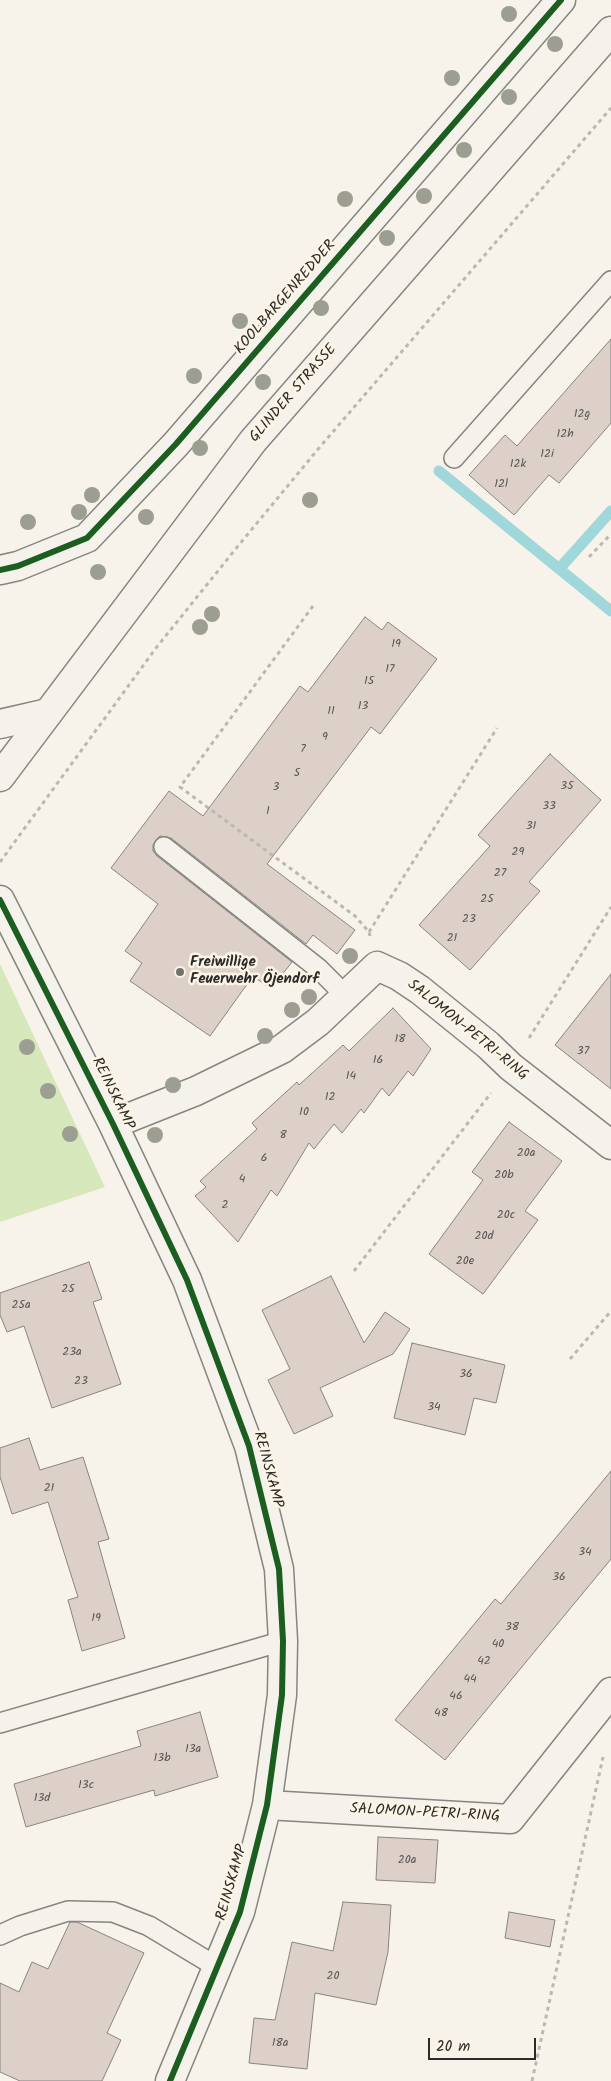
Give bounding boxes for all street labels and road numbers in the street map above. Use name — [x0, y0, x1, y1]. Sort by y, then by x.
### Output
street label: KOOLBARGENREDDER — [232, 237, 340, 359]
street label: GLINDER STRASSE — [247, 341, 341, 447]
street label: SALOMON-PETRI-RING — [403, 977, 531, 1085]
street label: REINSKAMP — [87, 1055, 137, 1133]
street label: REINSKAMP — [248, 1430, 286, 1510]
street label: SALOMON-PETRI-RING — [349, 1801, 501, 1827]
street label: REINSKAMP — [214, 1843, 252, 1923]

